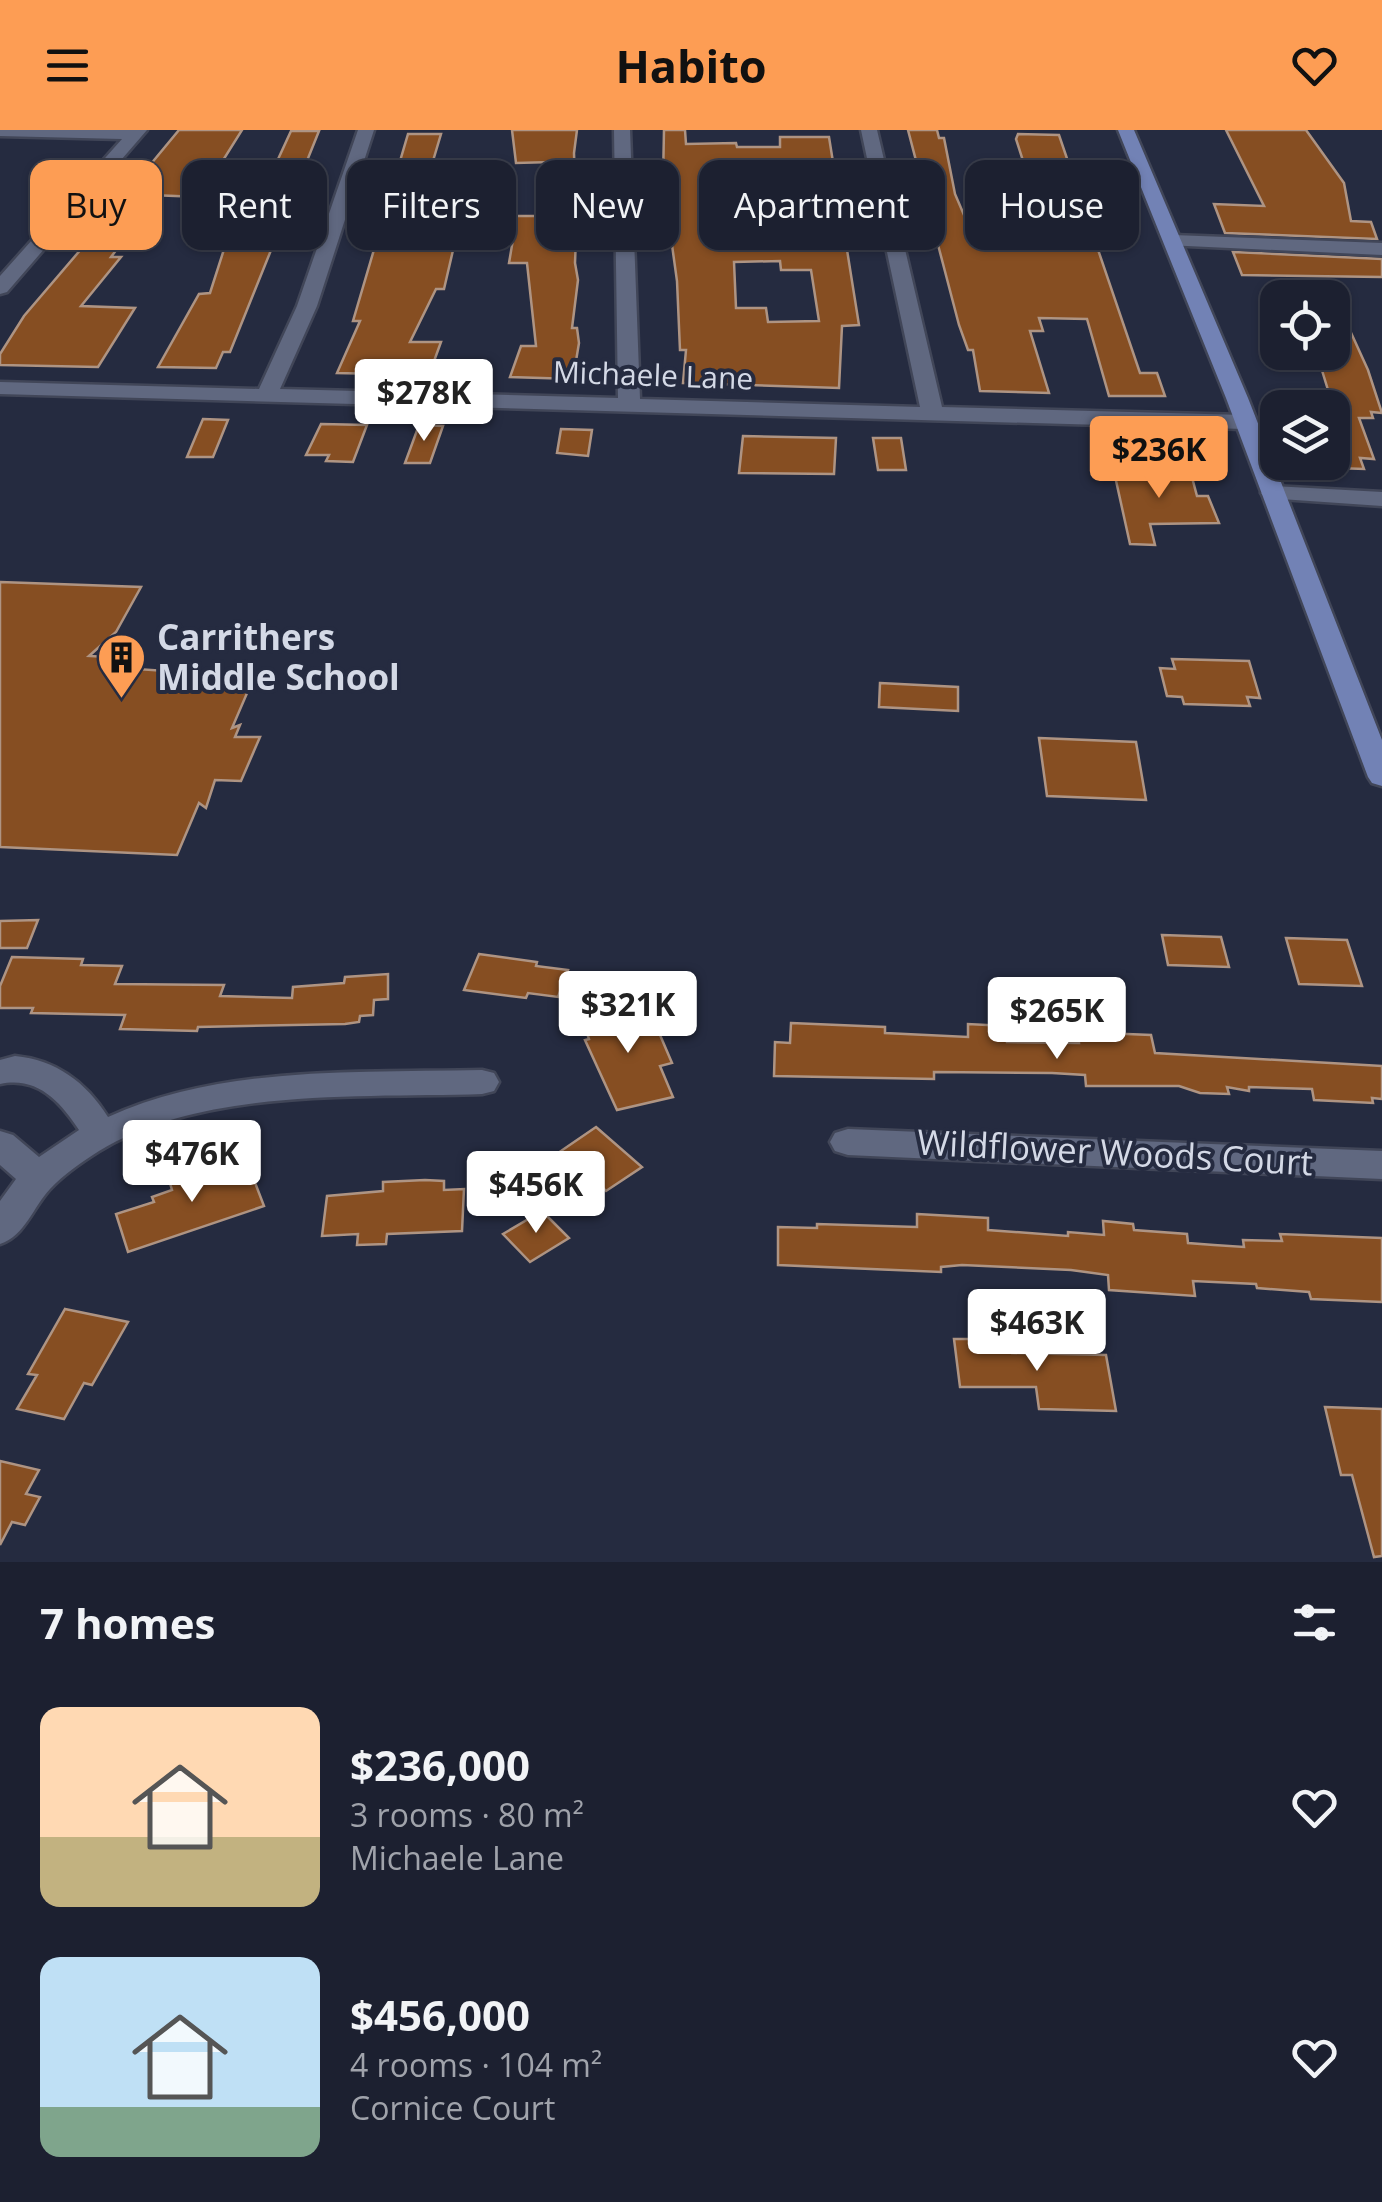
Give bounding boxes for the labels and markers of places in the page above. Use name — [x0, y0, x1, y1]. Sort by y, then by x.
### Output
pin: $278K — [354, 359, 494, 444]
pin: $236K — [1089, 416, 1229, 501]
place label: Carrithers Middle School — [157, 613, 400, 700]
building icon: Carrithers Middle School — [96, 632, 148, 700]
pin: $321K — [558, 971, 698, 1056]
pin: $265K — [987, 977, 1127, 1062]
pin: $476K — [122, 1120, 262, 1205]
pin: $456K — [466, 1151, 606, 1236]
pin: $463K — [967, 1289, 1107, 1374]

